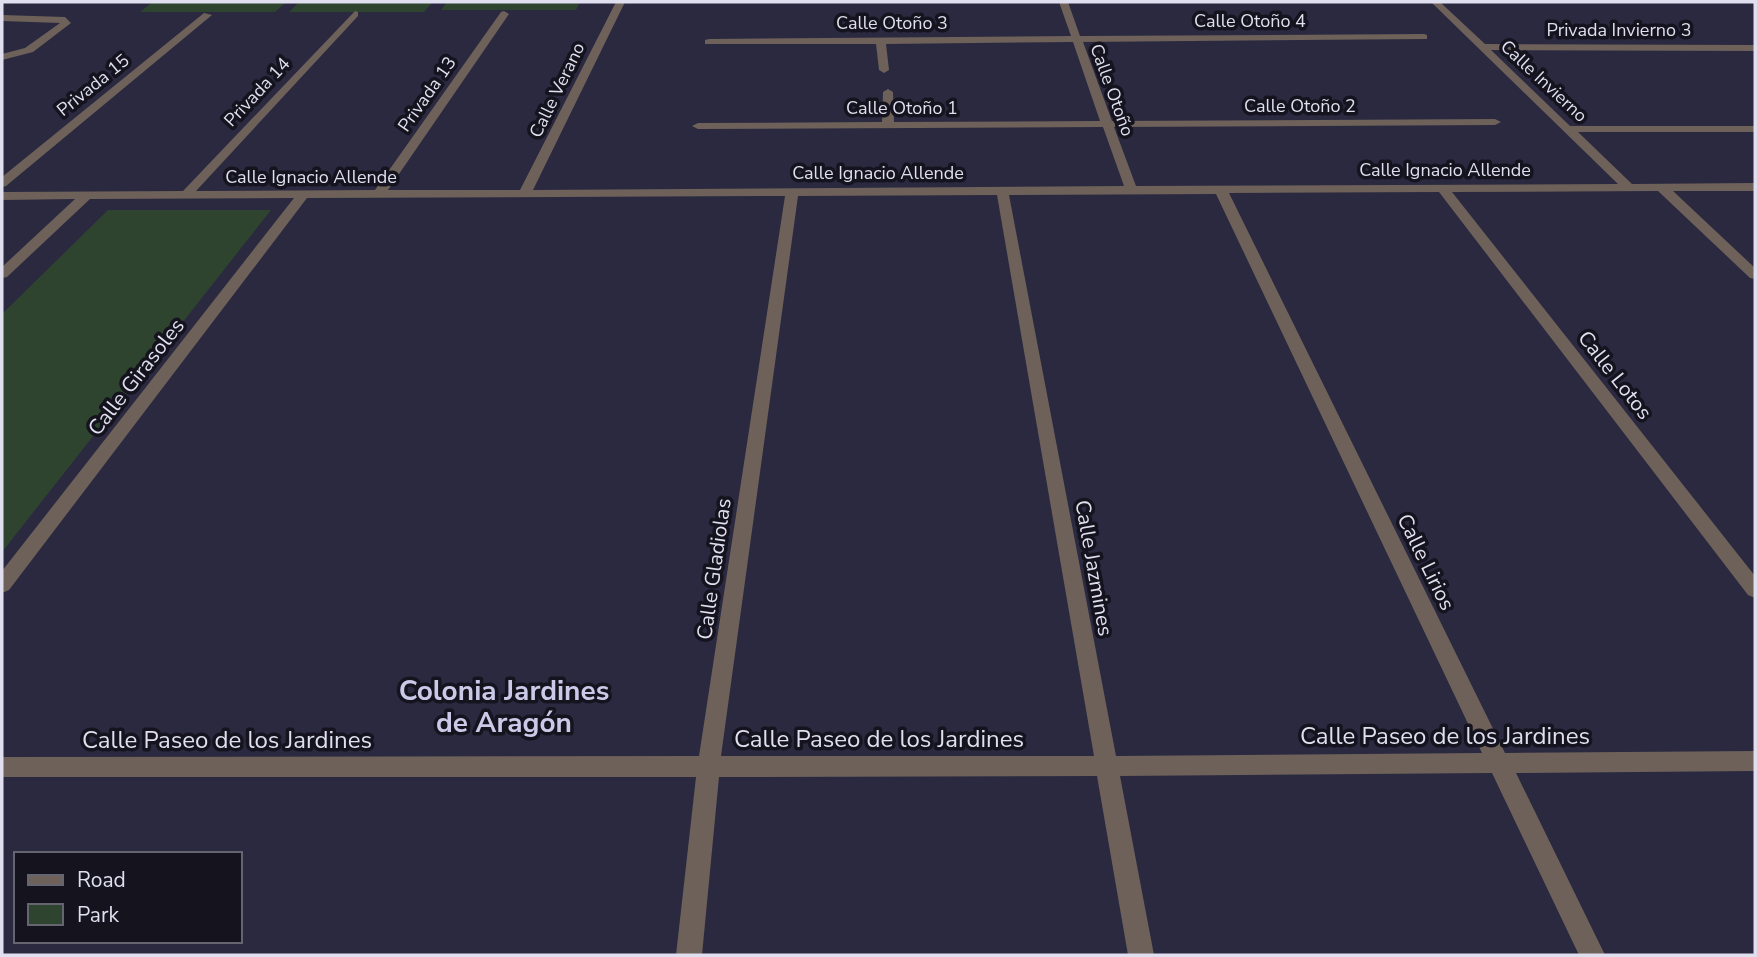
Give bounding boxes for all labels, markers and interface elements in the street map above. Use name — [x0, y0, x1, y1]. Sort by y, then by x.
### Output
street label: Calle Otoño 4 — [1194, 9, 1306, 33]
street label: Calle Otoño 3 — [836, 11, 948, 35]
street label: Privada Invierno 3 — [1547, 18, 1692, 42]
street label: Calle Invierno — [1495, 35, 1593, 127]
street label: Calle Verano — [524, 38, 590, 142]
street label: Calle Otoño — [1084, 41, 1140, 139]
street label: Privada 15 — [52, 48, 134, 122]
street label: Privada 14 — [219, 52, 295, 132]
street label: Privada 13 — [392, 52, 462, 136]
street label: Calle Otoño 2 — [1244, 94, 1356, 118]
street label: Calle Otoño 1 — [846, 96, 958, 120]
street label: Calle Ignacio Allende — [1359, 158, 1531, 182]
street label: Calle Ignacio Allende — [792, 161, 964, 185]
street label: Calle Ignacio Allende — [225, 165, 397, 189]
street label: Calle Girasoles — [81, 313, 191, 441]
street label: Calle Lotos — [1571, 325, 1659, 425]
street label: Calle Gladiolas — [690, 496, 738, 642]
street label: Calle Jazmines — [1068, 498, 1120, 638]
street label: Calle Lirios — [1391, 509, 1461, 615]
district label: Colonia Jardines de Aragón — [399, 672, 609, 742]
street label: Calle Paseo de los Jardines — [1300, 720, 1590, 752]
street label: Calle Paseo de los Jardines — [734, 723, 1024, 755]
street label: Calle Paseo de los Jardines — [82, 724, 372, 756]
legend — [14, 852, 242, 943]
text: Road — [77, 866, 126, 894]
text: Park — [77, 901, 119, 929]

